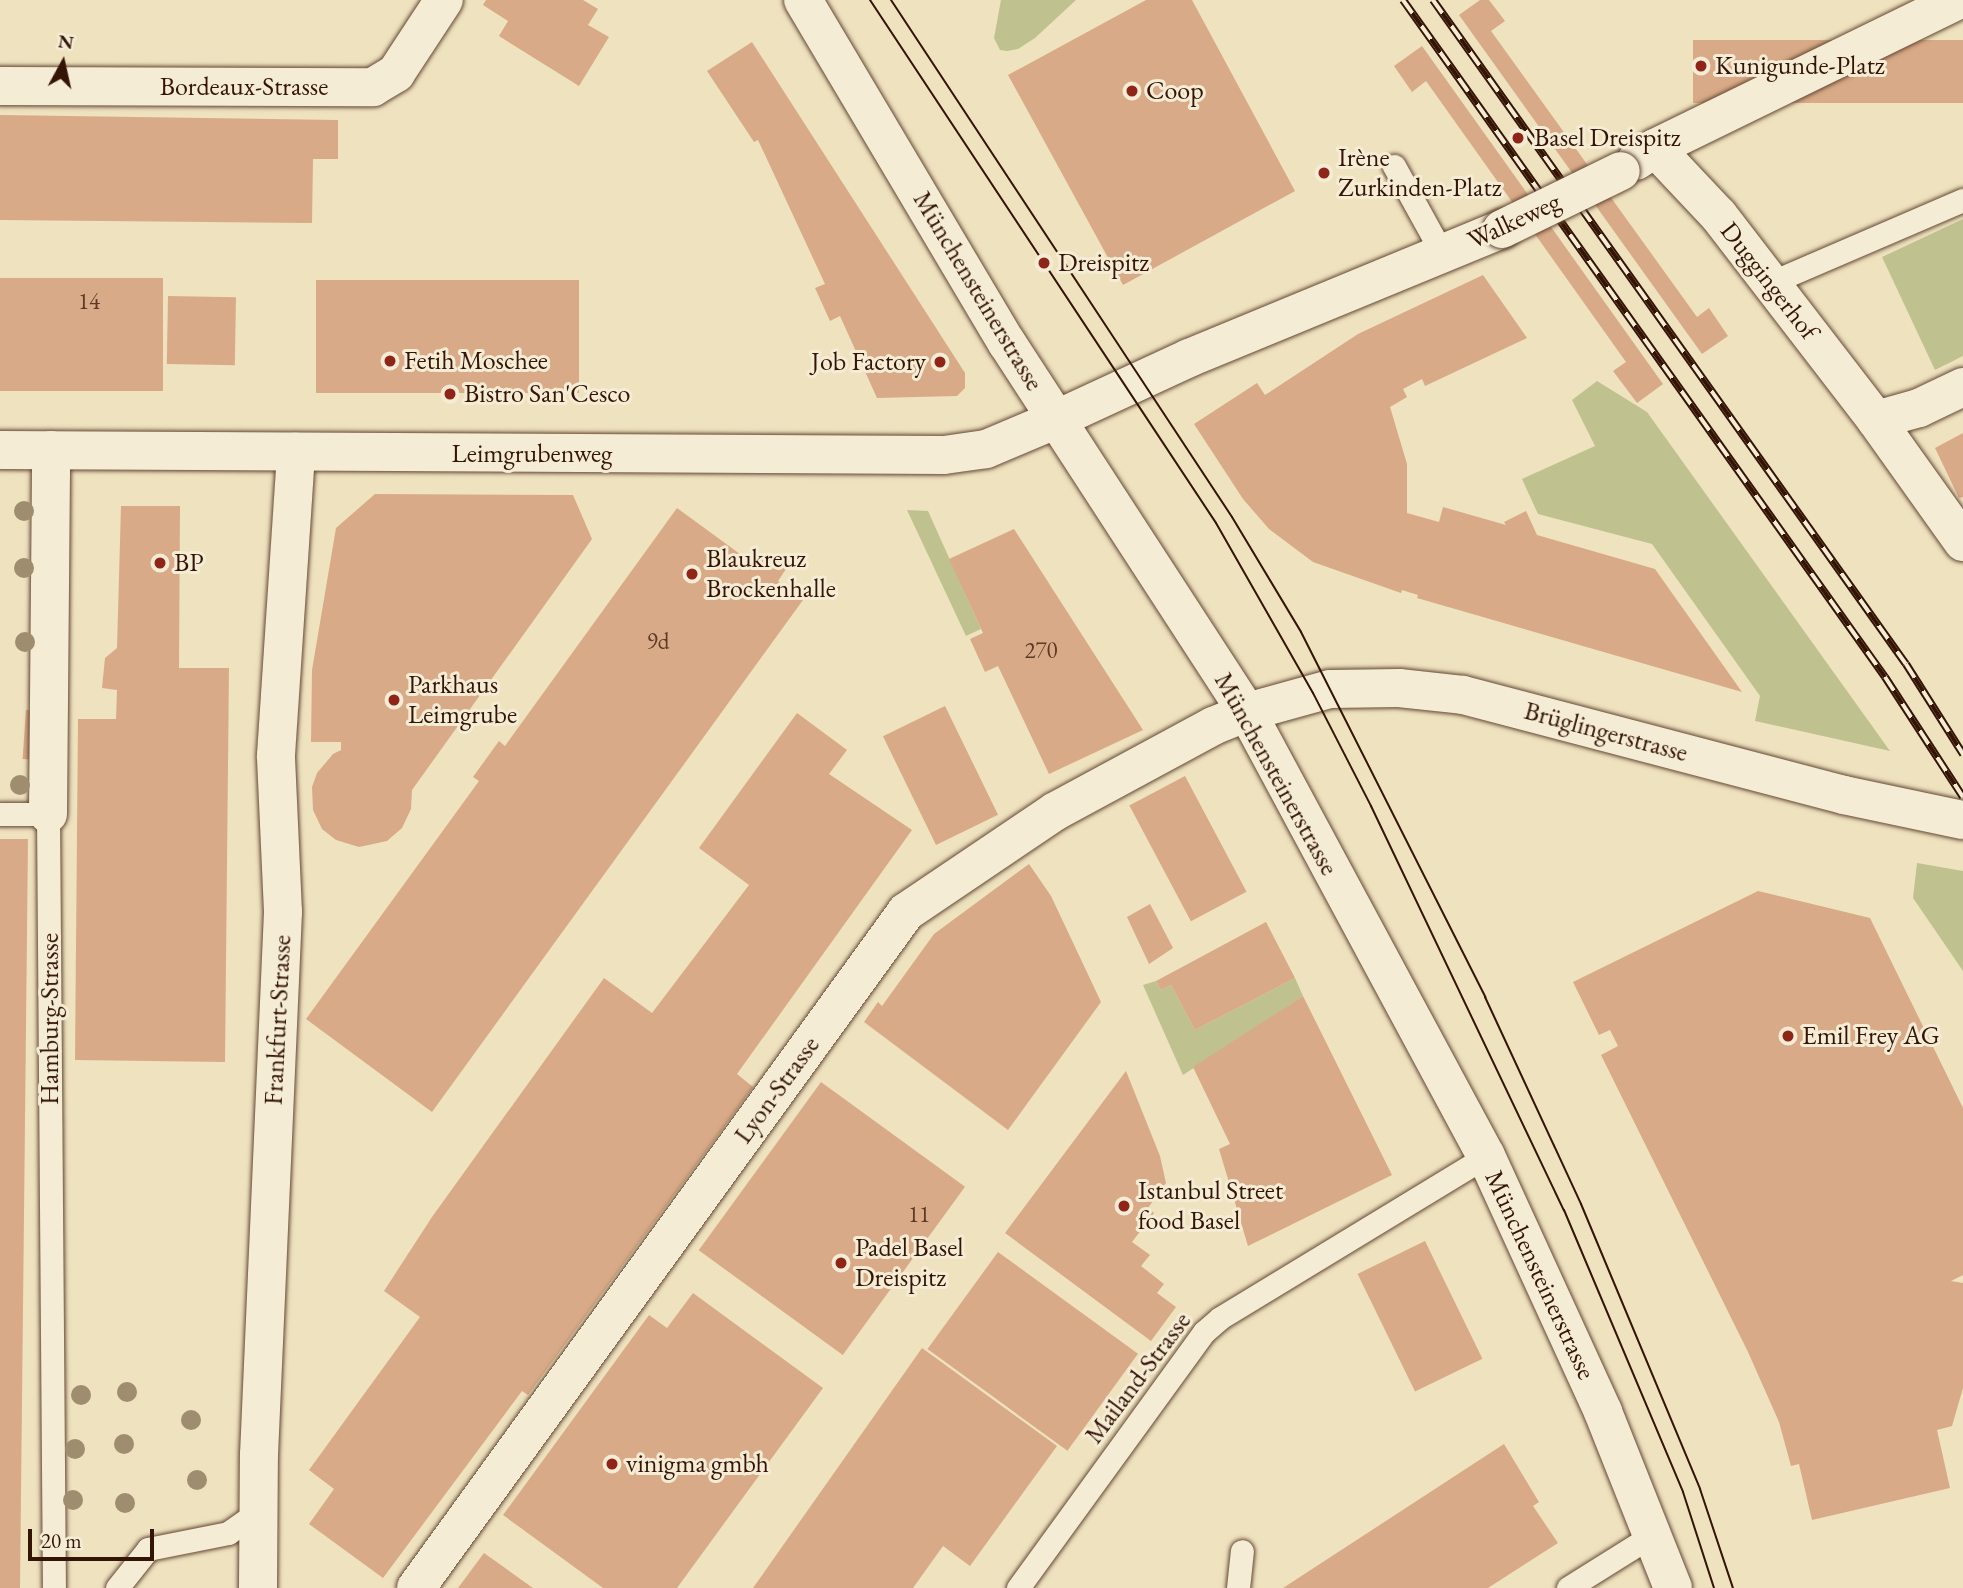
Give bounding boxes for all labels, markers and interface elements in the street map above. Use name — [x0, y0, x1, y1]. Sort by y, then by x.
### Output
north arrow — [28, 28, 98, 98]
text: N — [57, 28, 75, 55]
place label: Kunigunde-Platz — [1715, 50, 1885, 82]
marker: Kunigunde-Platz — [1693, 58, 1709, 74]
street label: Bordeaux-Strasse — [160, 71, 328, 103]
place label: Coop — [1146, 75, 1204, 107]
marker: Coop — [1124, 83, 1140, 99]
place label: Basel Dreispitz — [1534, 122, 1681, 154]
marker: Basel Dreispitz — [1508, 128, 1528, 148]
place label: Irène Zurkinden-Platz — [1338, 142, 1501, 204]
marker: Irène Zurkinden-Platz — [1316, 165, 1332, 181]
street label: Münchensteinerstrasse — [906, 186, 1050, 396]
street label: Walkeweg — [1463, 186, 1565, 256]
street label: Duggingerhof — [1713, 216, 1825, 346]
place label: Dreispitz — [1058, 247, 1149, 279]
marker: Dreispitz — [1036, 255, 1052, 271]
house number: 14 — [78, 287, 100, 315]
place label: Fetih Moschee — [404, 345, 548, 377]
place label: Job Factory — [811, 346, 926, 378]
marker: Fetih Moschee — [382, 353, 398, 369]
marker: Job Factory — [932, 354, 948, 370]
place label: Bistro San'Cesco — [464, 378, 630, 410]
marker: Bistro San'Cesco — [442, 386, 458, 402]
street label: Leimgrubenweg — [452, 438, 612, 470]
place label: Blaukreuz Brockenhalle — [706, 543, 836, 604]
place label: BP — [174, 547, 204, 579]
marker: BP — [152, 555, 168, 571]
marker: Blaukreuz Brockenhalle — [684, 566, 700, 582]
house number: 9d — [647, 627, 669, 655]
house number: 270 — [1024, 636, 1058, 664]
street label: Münchensteinerstrasse — [1207, 667, 1345, 881]
place label: Parkhaus Leimgrube — [408, 669, 517, 730]
marker: Parkhaus Leimgrube — [386, 692, 402, 708]
street label: Brüglingerstrasse — [1521, 695, 1691, 769]
street label: Hamburg-Strasse — [34, 933, 66, 1105]
street label: Frankfurt-Strasse — [258, 934, 298, 1106]
place label: Emil Frey AG — [1802, 1020, 1940, 1052]
marker: Emil Frey AG — [1780, 1028, 1796, 1044]
street label: Lyon-Strasse — [728, 1030, 826, 1150]
street label: Münchensteinerstrasse — [1478, 1166, 1602, 1384]
place label: Istanbul Street food Basel — [1138, 1175, 1283, 1236]
marker: Istanbul Street food Basel — [1116, 1198, 1132, 1214]
house number: 11 — [908, 1200, 930, 1228]
place label: Padel Basel Dreispitz — [855, 1232, 964, 1294]
marker: Padel Basel Dreispitz — [833, 1255, 849, 1271]
street label: Mailand-Strasse — [1078, 1306, 1198, 1450]
place label: vinigma gmbh — [626, 1448, 769, 1480]
marker: vinigma gmbh — [604, 1456, 620, 1472]
scale bar — [32, 1514, 158, 1558]
text: 20 m — [41, 1527, 82, 1554]

